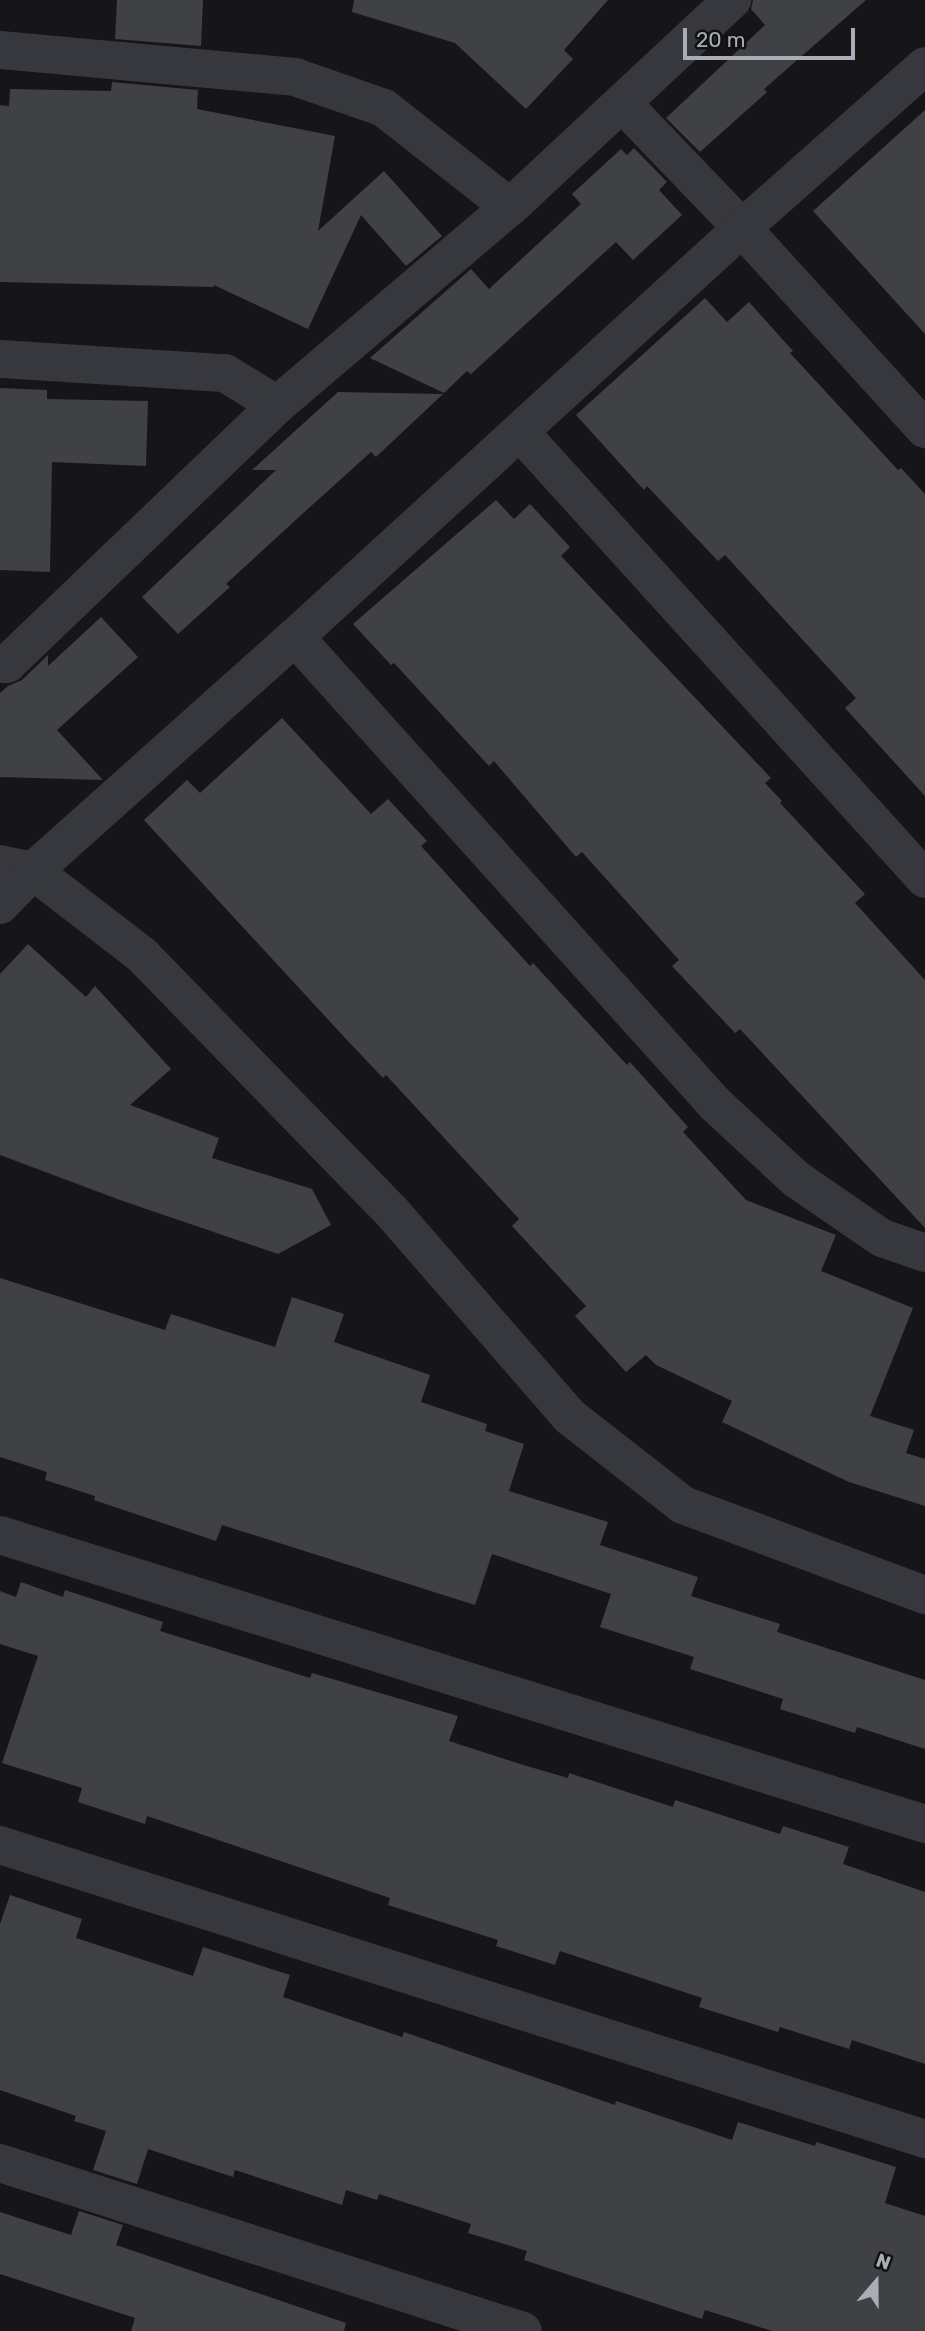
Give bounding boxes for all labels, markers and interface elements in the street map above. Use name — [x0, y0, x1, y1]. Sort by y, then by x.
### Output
scale bar — [687, 14, 858, 58]
text: 20 m — [696, 27, 745, 52]
north arrow — [841, 2247, 911, 2317]
text: N — [873, 2249, 894, 2275]

